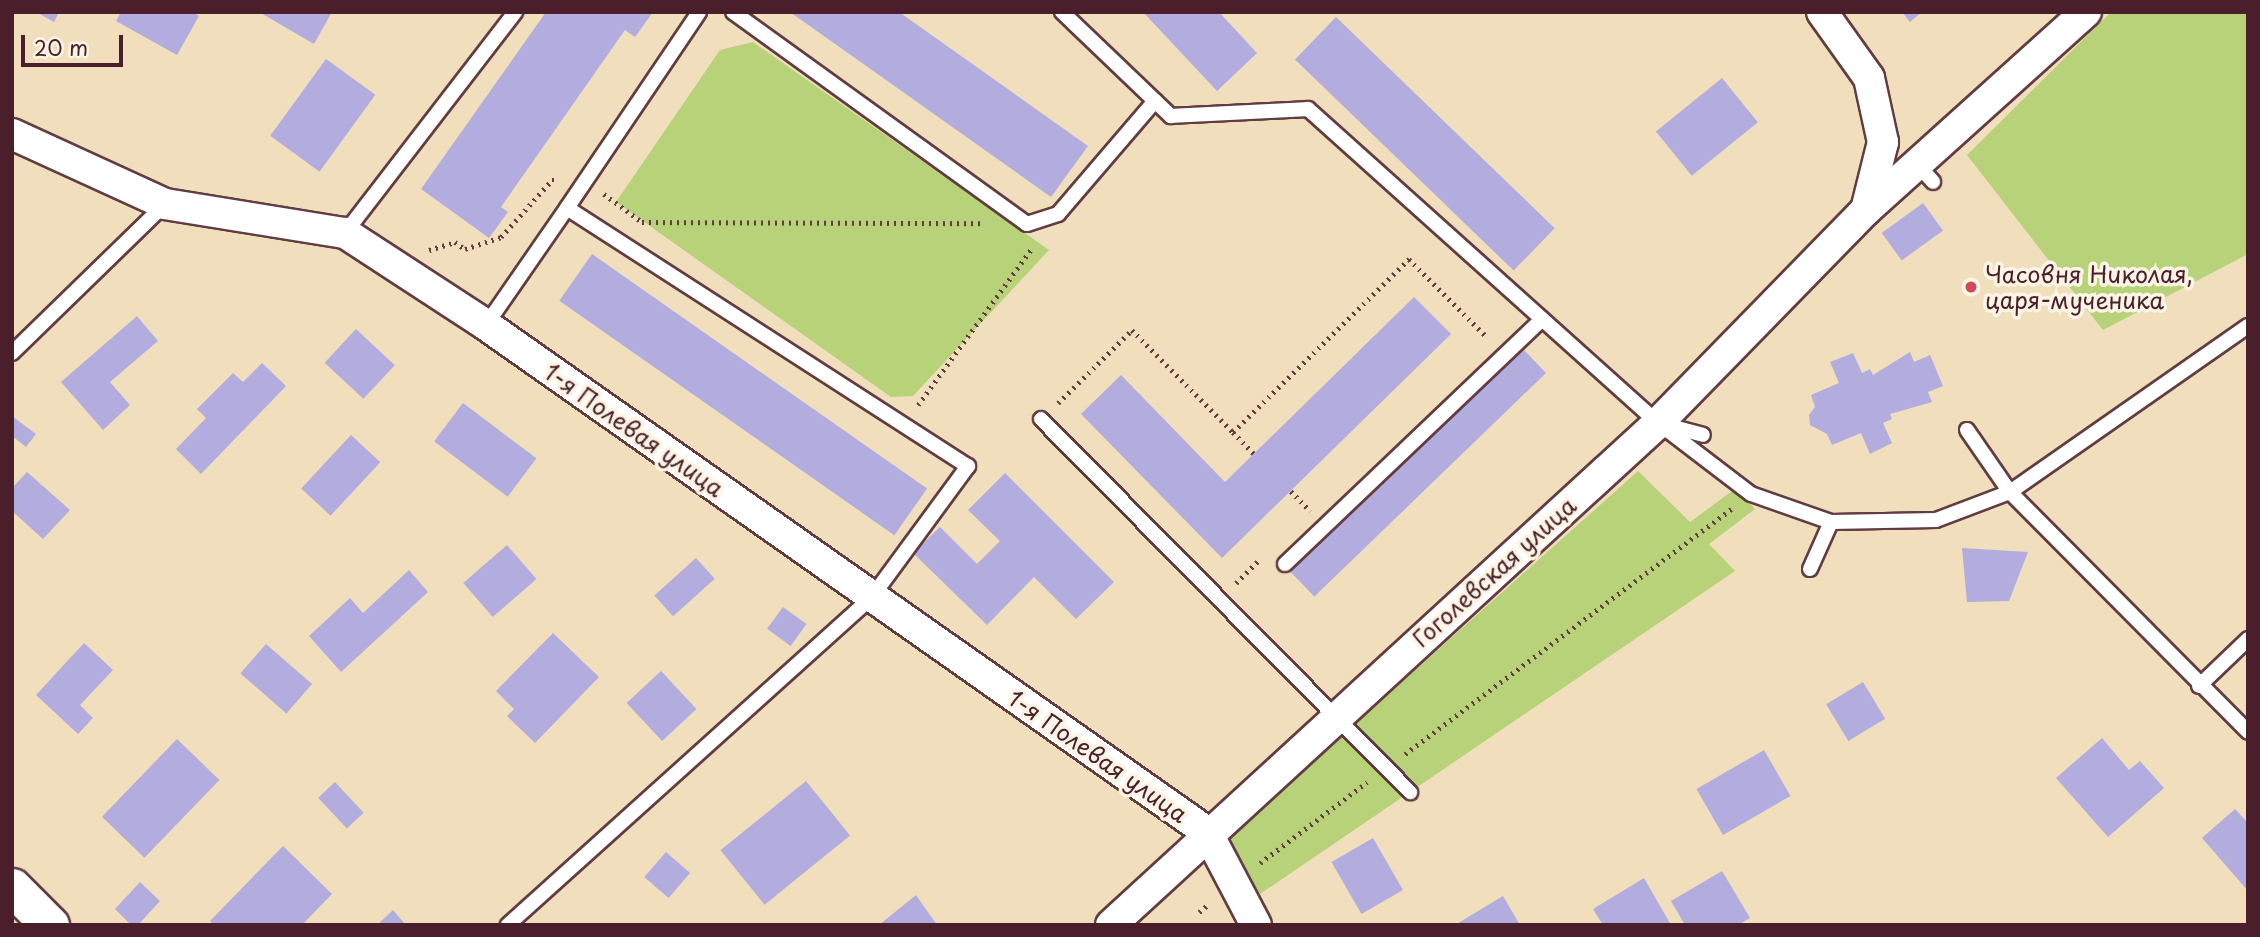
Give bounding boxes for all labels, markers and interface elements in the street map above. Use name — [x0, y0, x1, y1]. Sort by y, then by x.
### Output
scale bar — [24, 21, 126, 65]
text: 20 m — [34, 31, 88, 63]
place label: Часовня Николая, царя-мученика — [1985, 260, 2191, 314]
marker: Часовня Николая, царя-мученика — [1963, 279, 1979, 295]
street label: 1-я Полевая улица — [539, 358, 729, 502]
street label: Гоголевская улица — [1406, 491, 1582, 653]
street label: 1-я Полевая улица — [1003, 684, 1193, 828]

